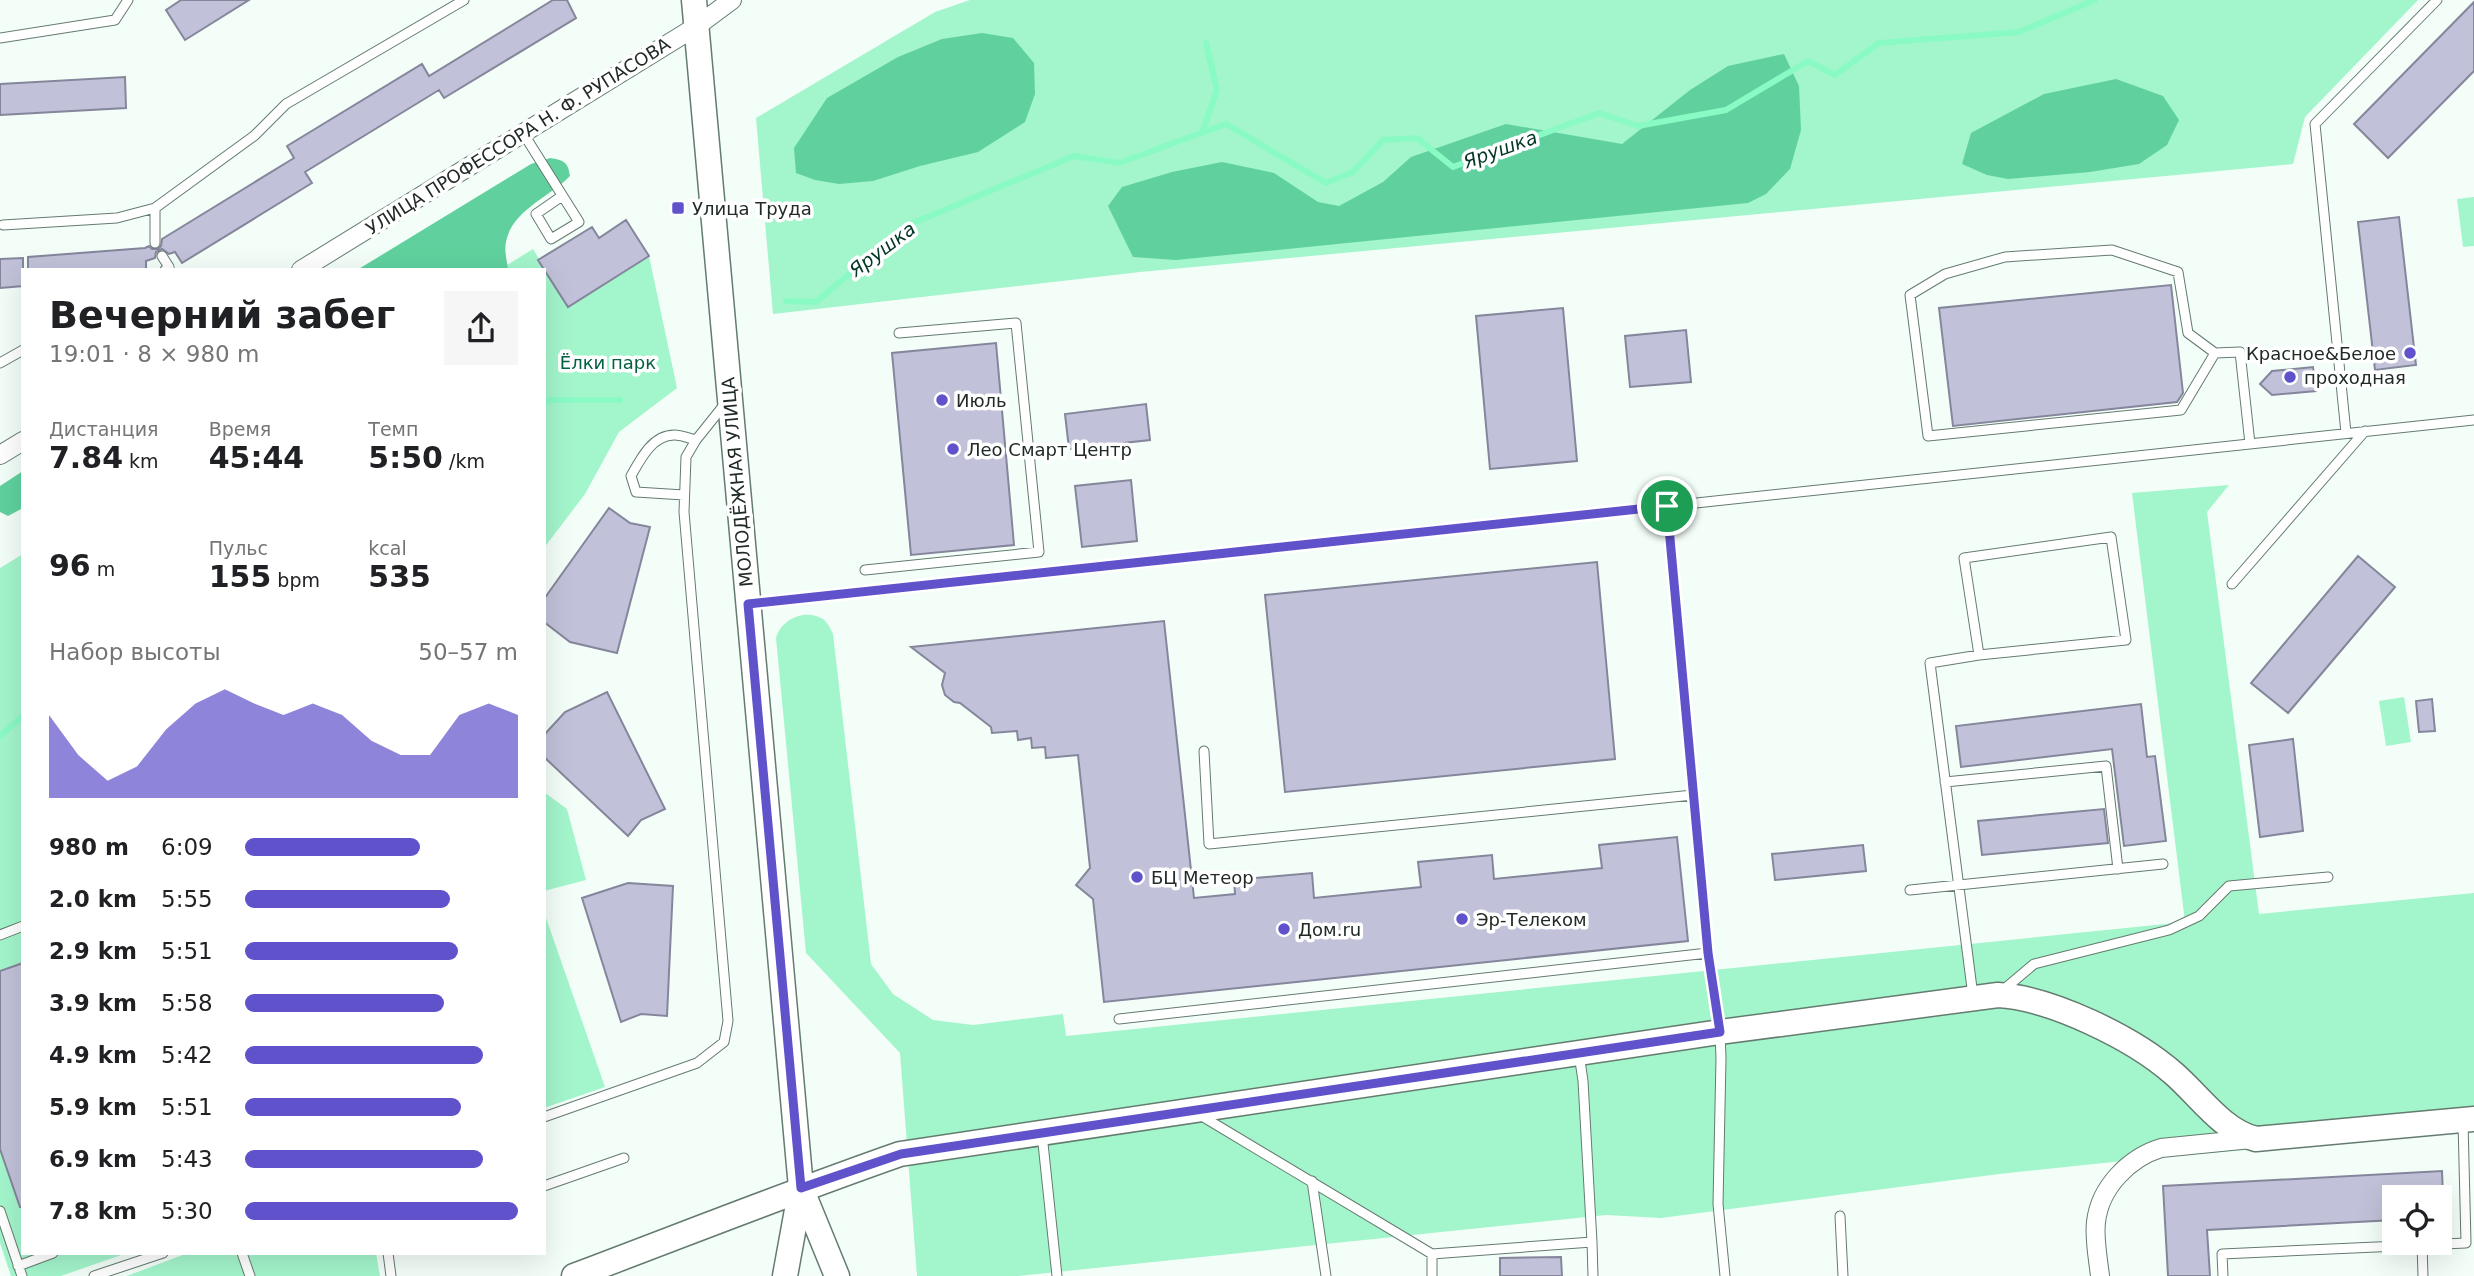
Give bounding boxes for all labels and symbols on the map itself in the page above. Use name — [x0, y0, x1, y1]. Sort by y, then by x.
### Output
street label: УЛИЦА ПРОФЕССОРА Н. Ф. РУПАСОВА — [362, 33, 674, 239]
water label: Ярушка — [1459, 125, 1540, 173]
place label: Улица Труда — [692, 198, 812, 219]
marker: Улица Труда — [670, 200, 686, 216]
water label: Ярушка — [844, 217, 919, 282]
place label: Красное&Белое — [2246, 343, 2396, 364]
marker: Красное&Белое — [2402, 345, 2418, 361]
park label: Ёлки парк — [560, 352, 656, 373]
place label: проходная — [2304, 367, 2406, 388]
marker: проходная — [2282, 369, 2298, 385]
street label: МОЛОДЁЖНАЯ УЛИЦА — [717, 376, 757, 588]
place label: Июль — [956, 390, 1007, 411]
marker: Июль — [934, 392, 950, 408]
place label: Лео Смарт Центр — [967, 439, 1132, 460]
marker: Лео Смарт Центр — [945, 441, 961, 457]
pin — [1637, 476, 1697, 536]
place label: БЦ Метеор — [1151, 867, 1254, 888]
marker: БЦ Метеор — [1129, 869, 1145, 885]
place label: Эр-Телеком — [1476, 909, 1587, 930]
marker: Эр-Телеком — [1454, 911, 1470, 927]
place label: Дом.ru — [1298, 919, 1361, 940]
marker: Дом.ru — [1276, 921, 1292, 937]

